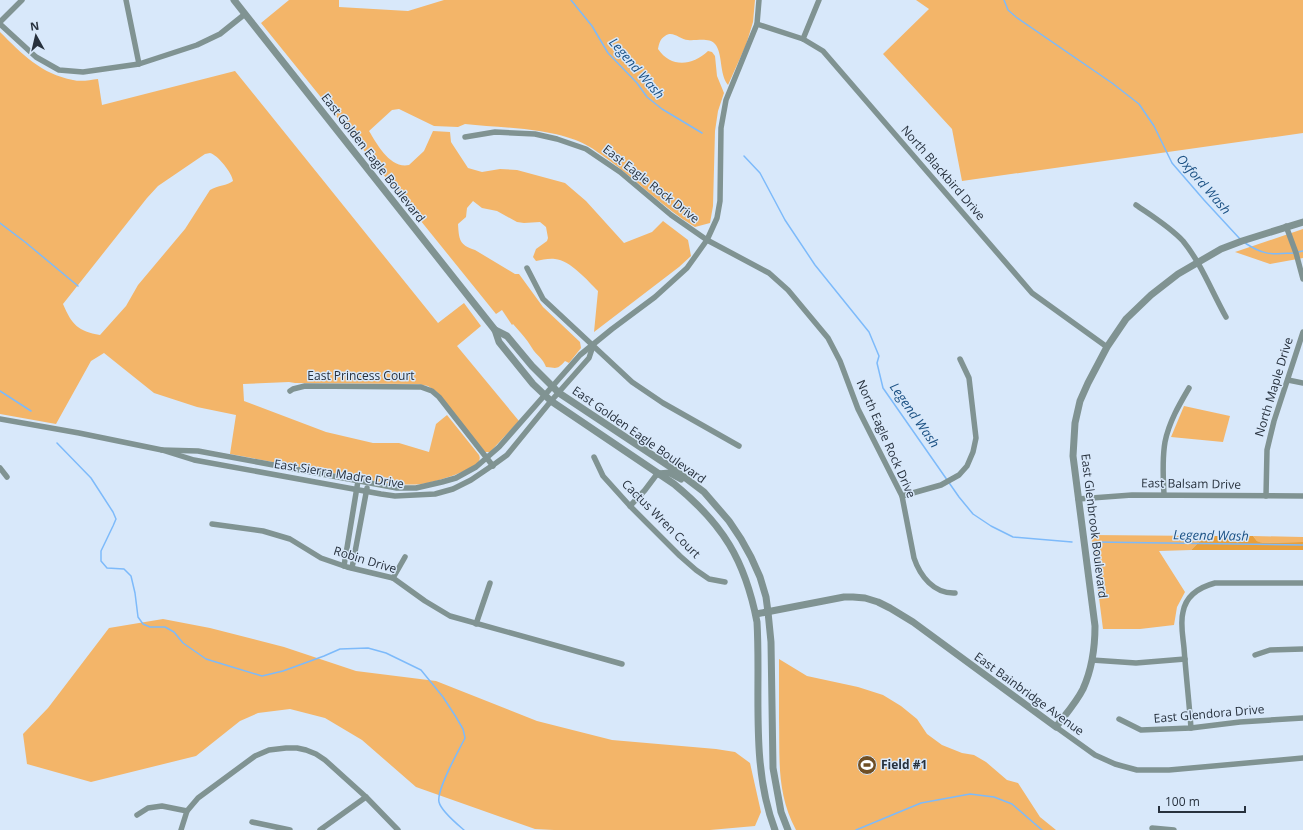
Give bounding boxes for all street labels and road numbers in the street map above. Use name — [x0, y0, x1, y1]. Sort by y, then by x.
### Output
street label: East Golden Eagle Boulevard — [318, 90, 429, 226]
street label: North Blackbird Drive — [897, 122, 989, 224]
street label: East Eagle Rock Drive — [599, 140, 703, 227]
street label: North Maple Drive — [1250, 335, 1297, 439]
street label: East Princess Court — [307, 367, 415, 384]
street label: North Eagle Rock Drive — [853, 377, 920, 501]
street label: East Golden Eagle Boulevard — [569, 382, 710, 487]
street label: East Glenbrook Boulevard — [1077, 453, 1112, 599]
street label: East Sierra Madre Drive — [273, 455, 406, 492]
street label: East Balsam Drive — [1141, 474, 1241, 493]
street label: Cactus Wren Court — [618, 476, 704, 562]
street label: Robin Drive — [332, 542, 399, 577]
street label: East Bainbridge Avenue — [971, 648, 1088, 739]
street label: East Glendora Drive — [1153, 700, 1265, 727]

